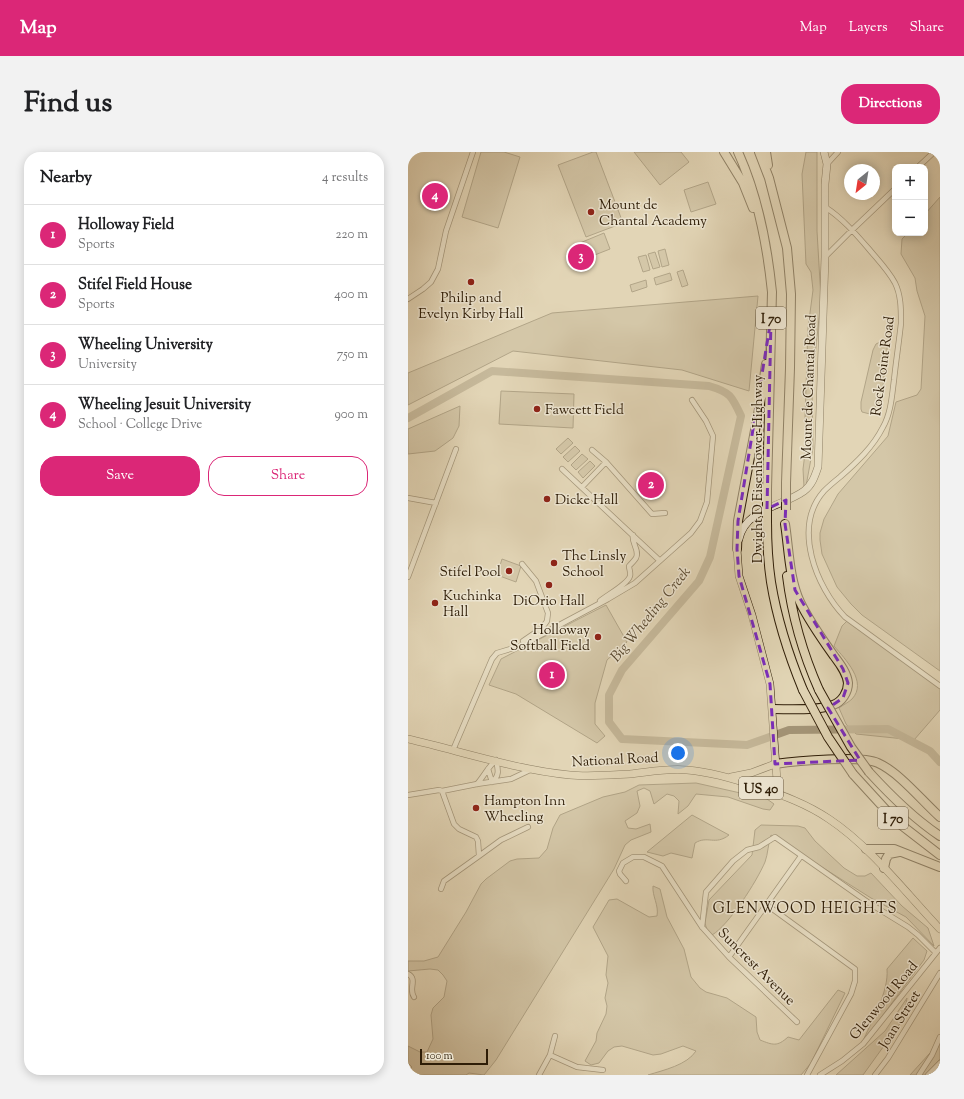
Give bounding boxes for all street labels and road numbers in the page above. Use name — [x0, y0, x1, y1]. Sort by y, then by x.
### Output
road number: I 70 — [756, 307, 786, 329]
street label: Mount de Chantal Road — [797, 314, 823, 460]
street label: Rock Point Road — [867, 315, 901, 417]
street label: Dwight D Eisenhower Highway — [749, 375, 769, 563]
street label: National Road — [571, 749, 659, 773]
road number: US 40 — [739, 777, 783, 799]
road number: I 70 — [878, 807, 908, 829]
street label: Suncrest Avenue — [712, 924, 799, 1011]
street label: Glenwood Road — [846, 958, 924, 1045]
street label: Joan Street — [874, 987, 927, 1054]

